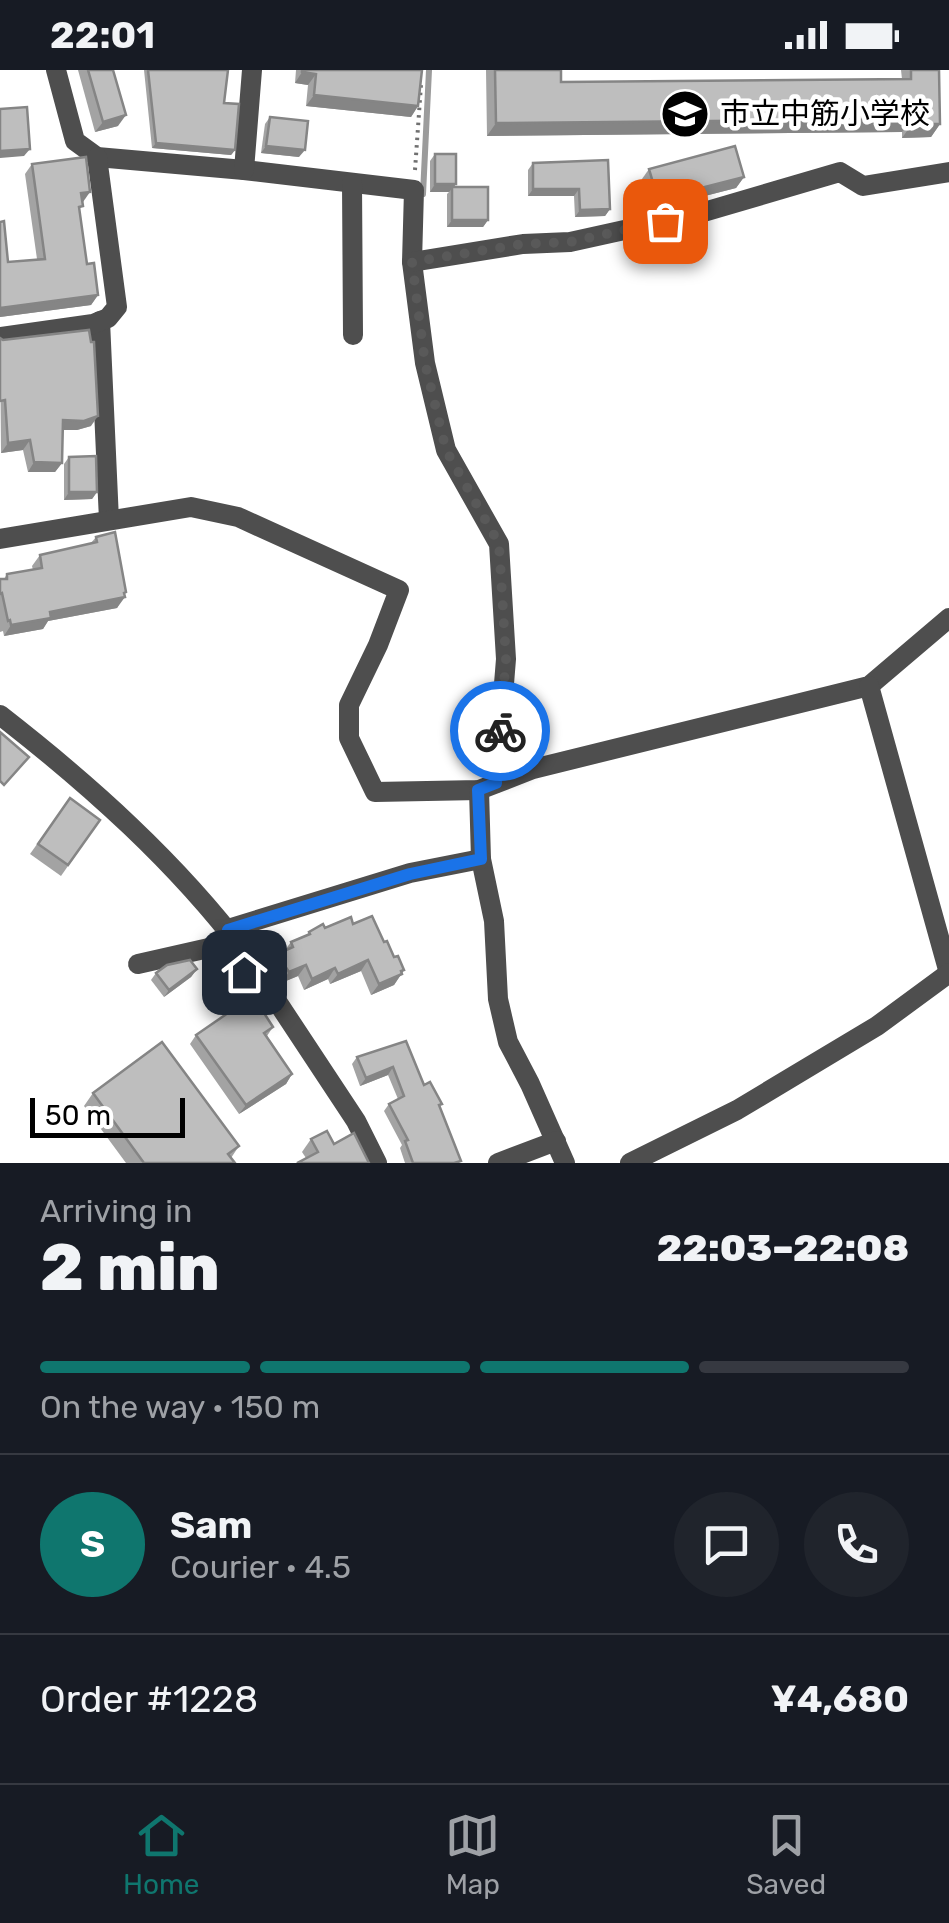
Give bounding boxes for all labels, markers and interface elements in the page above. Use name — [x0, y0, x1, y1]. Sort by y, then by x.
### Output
text: 22:01 — [50, 12, 155, 58]
school or university icon: 市立中筋小学校 — [659, 88, 711, 140]
place label: 市立中筋小学校 — [720, 96, 930, 132]
pin — [623, 179, 708, 264]
icon: bag — [638, 194, 693, 249]
courier — [450, 681, 550, 781]
icon: bike — [473, 704, 528, 759]
pin — [202, 930, 287, 1015]
icon: home — [217, 945, 272, 1000]
scale bar — [30, 1093, 185, 1138]
text: 50 m — [45, 1099, 111, 1132]
text: Arriving in — [40, 1192, 192, 1230]
text: 22:03–22:08 — [657, 1225, 909, 1271]
text: 2 min — [40, 1229, 220, 1306]
text: On the way · 150 m — [40, 1388, 320, 1426]
button: chat — [674, 1492, 779, 1597]
button: phone — [804, 1492, 909, 1597]
text: Sam — [170, 1502, 252, 1548]
text: S — [80, 1521, 105, 1567]
text: Courier · 4.5 — [170, 1548, 351, 1586]
text: Order #1228 — [40, 1676, 258, 1722]
text: ¥4,680 — [770, 1676, 909, 1722]
tab: Home — [123, 1808, 200, 1901]
tab: Map — [445, 1808, 500, 1901]
tab: Saved — [746, 1808, 826, 1901]

